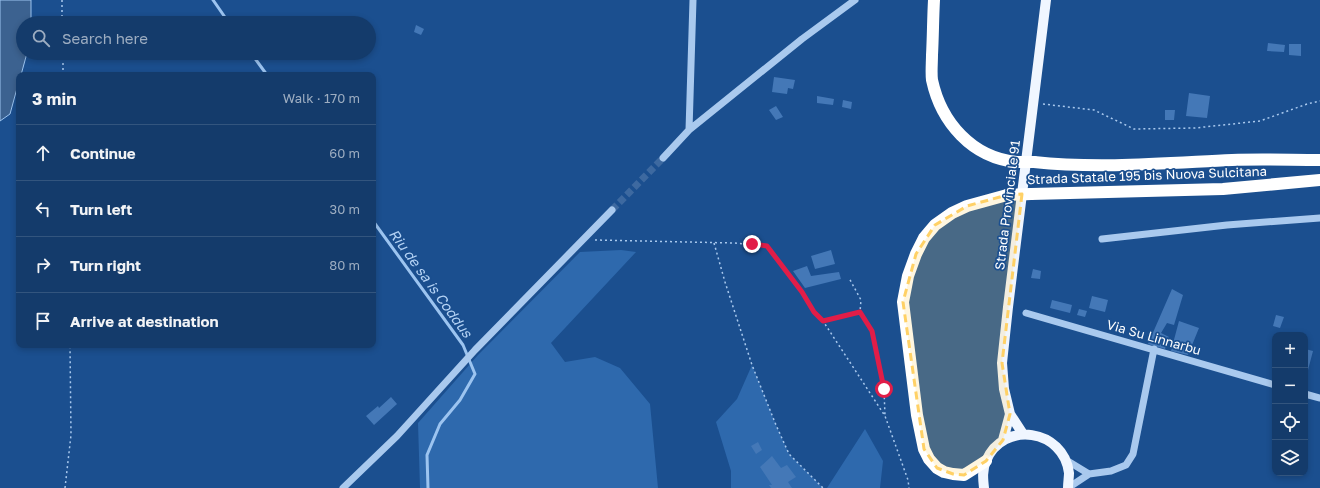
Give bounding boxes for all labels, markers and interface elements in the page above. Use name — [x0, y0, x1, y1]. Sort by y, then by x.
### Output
search box — [16, 16, 376, 60]
icon: search — [30, 27, 52, 49]
text: Search here — [62, 29, 148, 47]
text: 3 min — [32, 88, 76, 109]
text: Walk · 170 m — [283, 90, 360, 106]
street label: Strada Provinciale 91 — [991, 139, 1023, 271]
icon: ahead — [32, 142, 54, 164]
text: Continue — [70, 144, 136, 162]
text: 60 m — [329, 145, 360, 161]
street label: Strada Statale 195 bis Nuova Sulcitana — [1027, 163, 1267, 187]
icon: left — [32, 198, 54, 220]
text: Turn left — [70, 200, 132, 218]
text: 30 m — [330, 201, 360, 217]
water label: Riu de sa is Coddus — [386, 225, 476, 341]
route end — [743, 235, 761, 253]
icon: right — [32, 254, 54, 276]
text: Turn right — [70, 256, 141, 274]
text: 80 m — [329, 257, 360, 273]
icon: arrive — [32, 310, 54, 332]
text: Arrive at destination — [70, 312, 219, 330]
street label: Via Su Linnarbu — [1105, 316, 1203, 358]
map controls — [1272, 332, 1308, 476]
button: + — [1272, 332, 1308, 368]
button: − — [1272, 368, 1308, 404]
route start — [875, 380, 893, 398]
button: locate — [1272, 404, 1308, 440]
button: layers — [1272, 440, 1308, 476]

